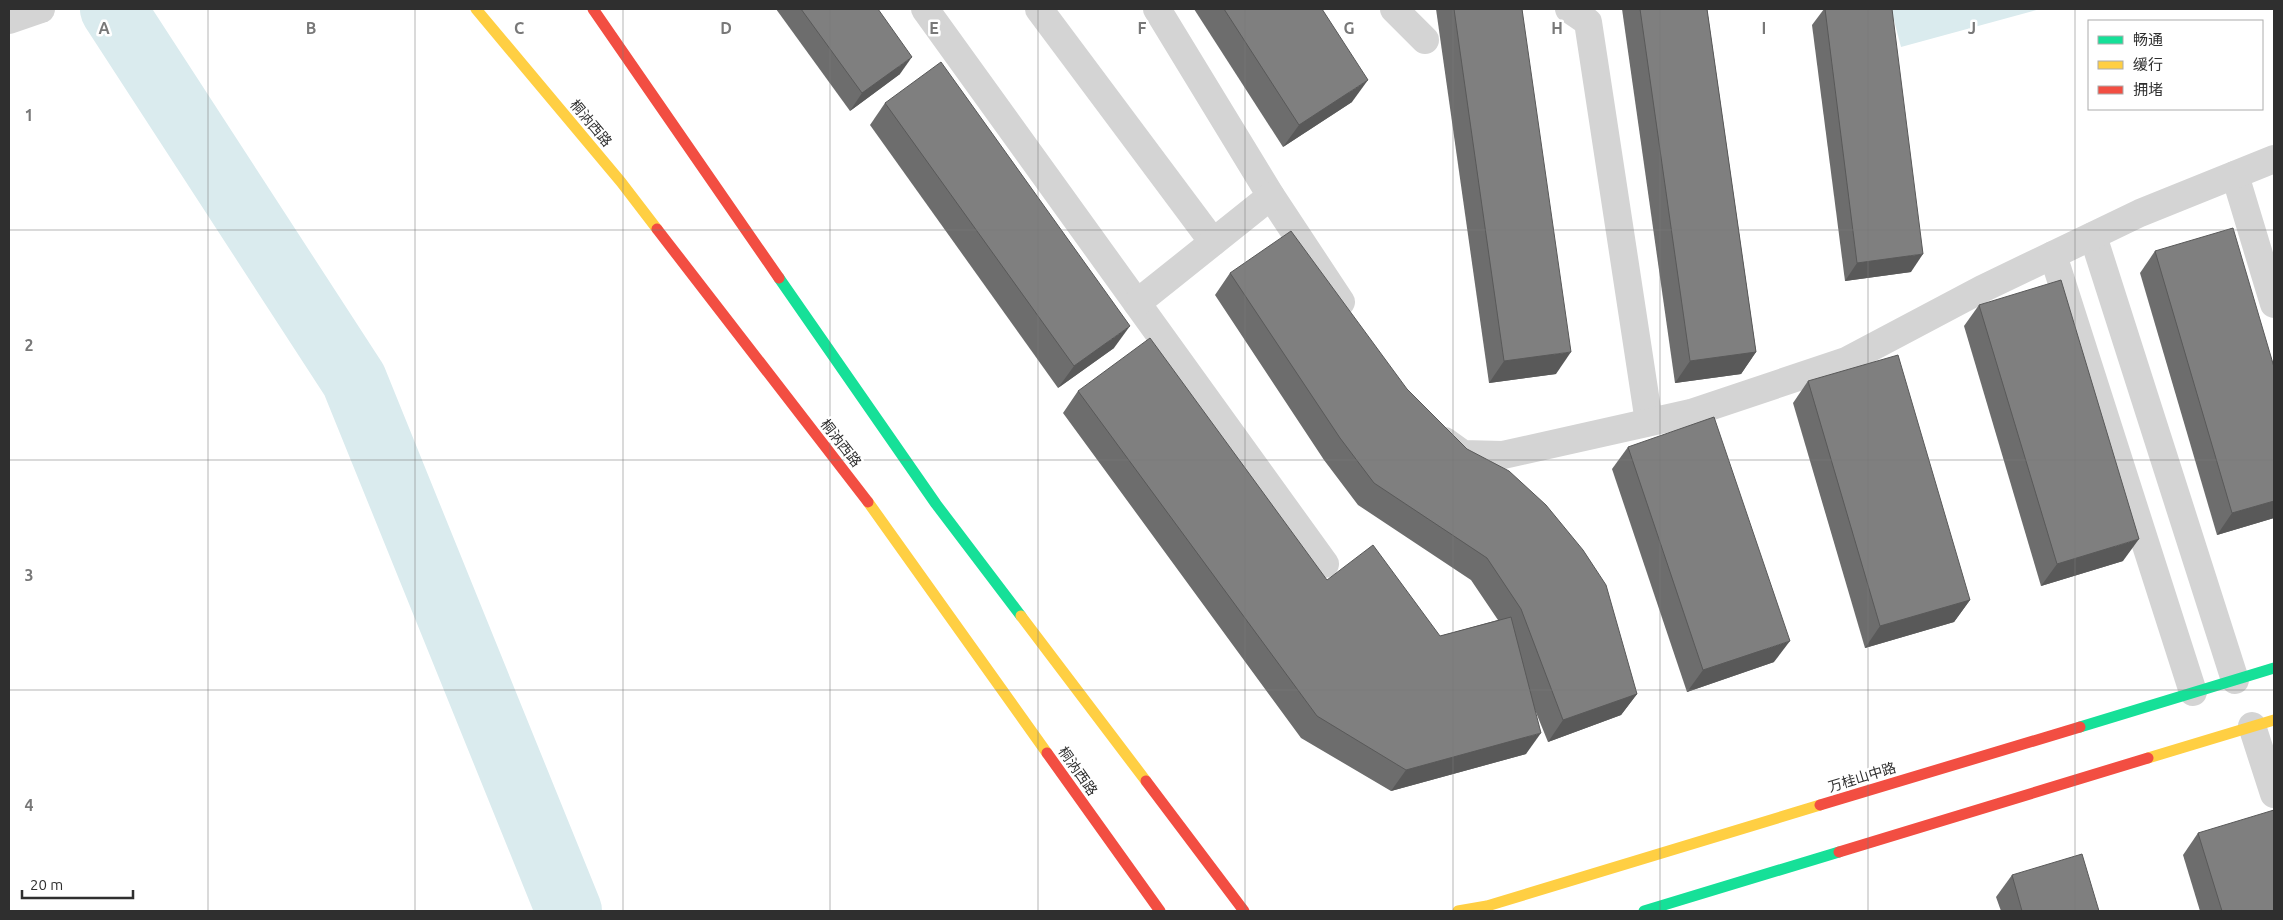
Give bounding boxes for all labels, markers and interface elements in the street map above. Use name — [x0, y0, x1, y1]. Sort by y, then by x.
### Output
text: A — [98, 19, 110, 37]
text: B — [306, 19, 316, 37]
text: C — [514, 19, 524, 37]
text: D — [720, 19, 732, 37]
text: E — [929, 19, 939, 37]
text: F — [1138, 19, 1147, 37]
text: G — [1343, 19, 1355, 37]
text: H — [1551, 19, 1563, 37]
text: I — [1762, 19, 1766, 37]
text: J — [1968, 19, 1976, 37]
legend — [2088, 20, 2263, 110]
text: 畅通 — [2133, 31, 2163, 48]
text: 缓行 — [2133, 56, 2163, 73]
text: 拥堵 — [2133, 81, 2163, 98]
street label: 桐汭西路 — [567, 96, 615, 150]
text: 1 — [24, 106, 34, 124]
text: 2 — [24, 336, 34, 354]
street label: 桐汭西路 — [817, 416, 865, 470]
text: 3 — [24, 566, 34, 584]
street label: 桐汭西路 — [1055, 743, 1101, 799]
street label: 万桂山中路 — [1826, 759, 1898, 795]
text: 4 — [24, 796, 34, 814]
scale bar — [22, 868, 134, 900]
text: 20 m — [30, 876, 63, 893]

